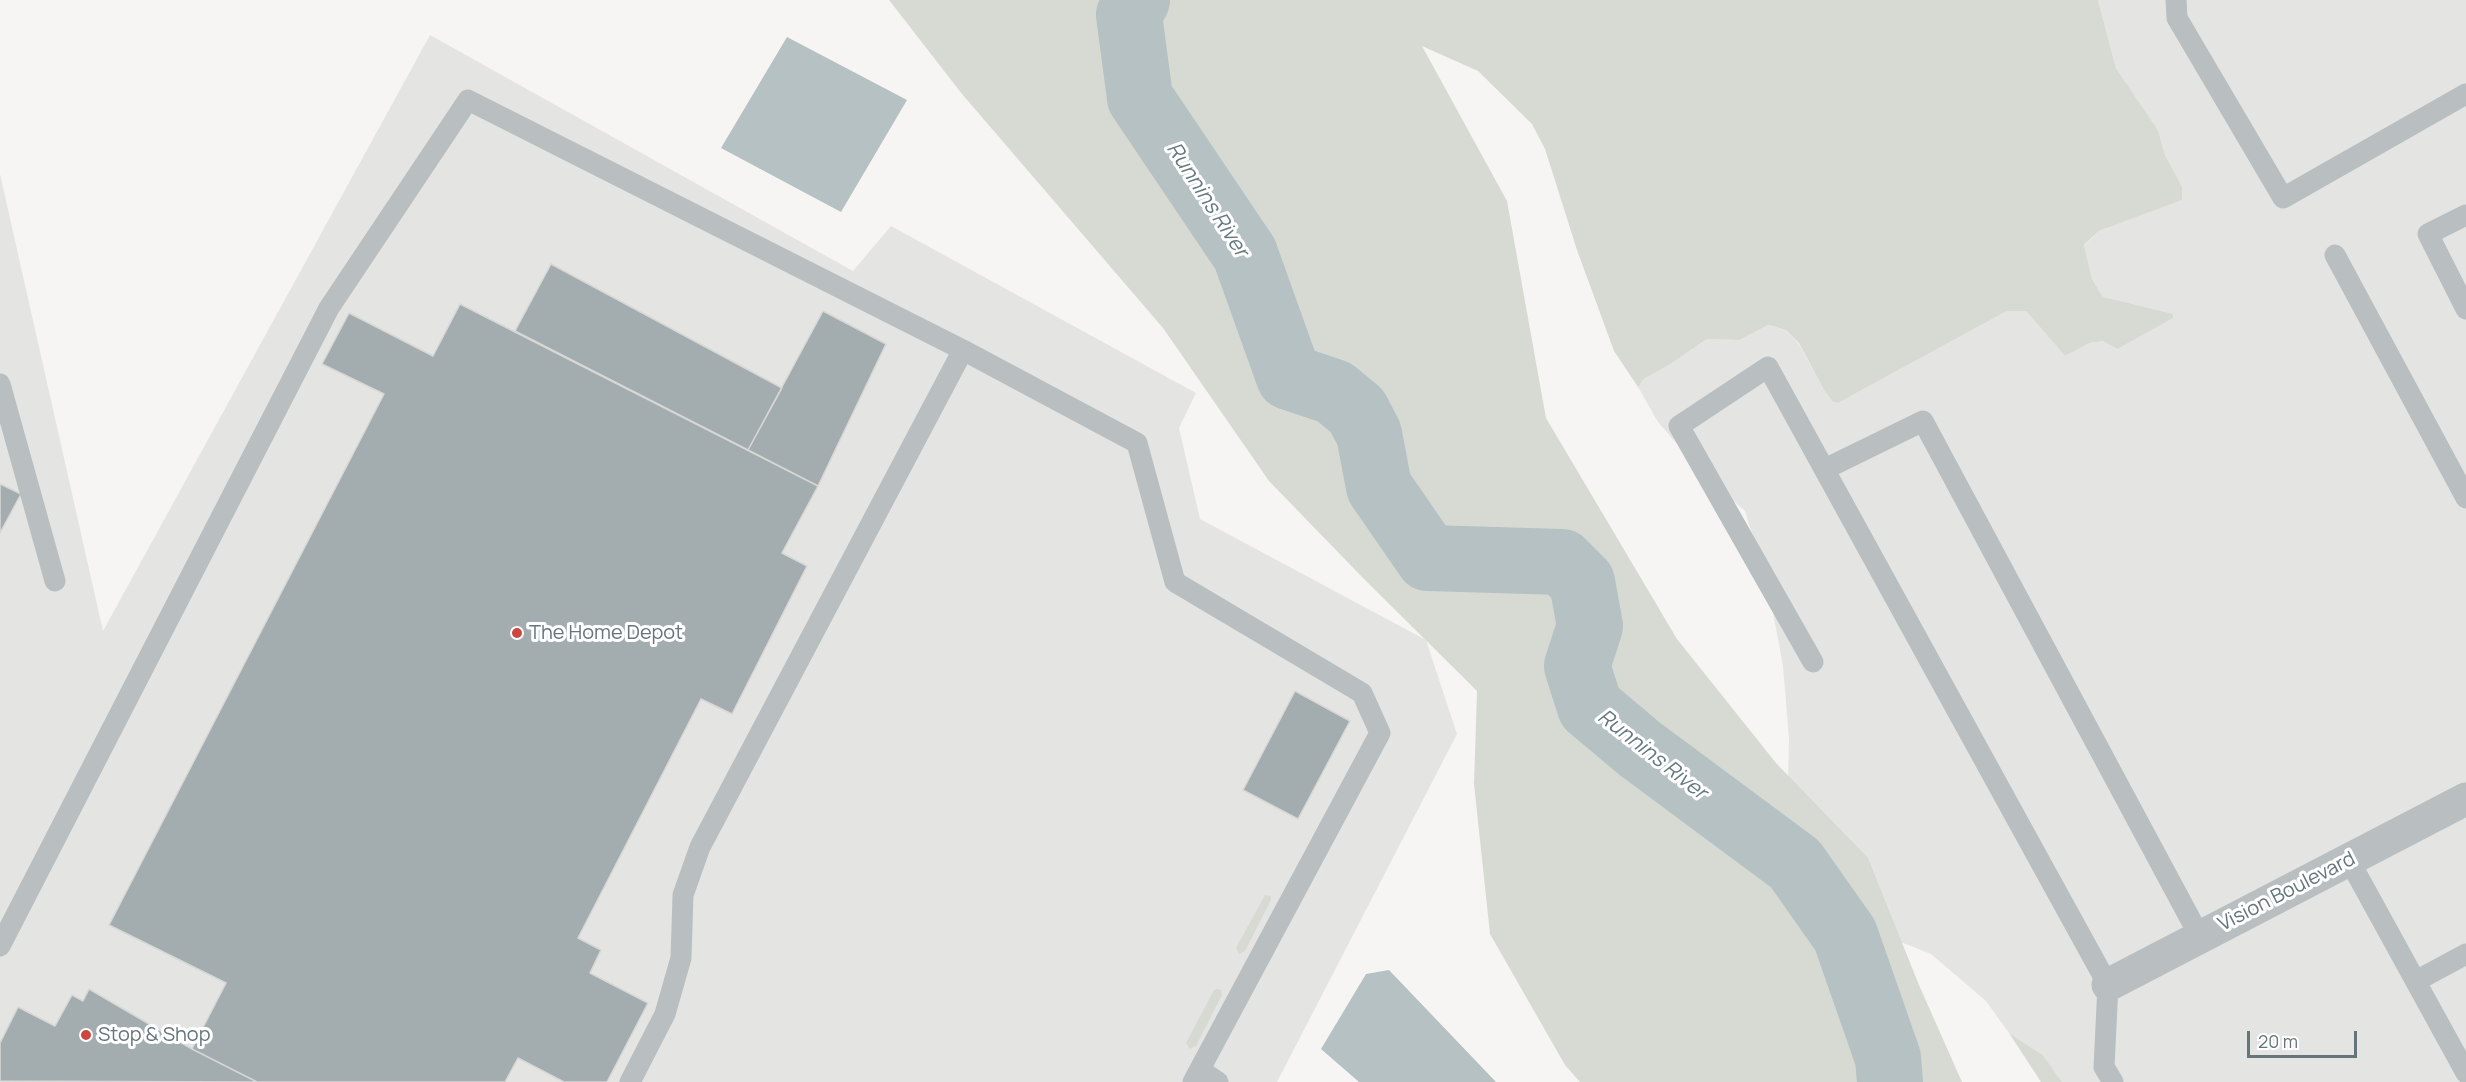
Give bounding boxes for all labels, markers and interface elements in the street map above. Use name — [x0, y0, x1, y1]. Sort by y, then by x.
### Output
water label: Runnins River — [1161, 138, 1253, 262]
place label: The Home Depot — [529, 621, 683, 645]
marker: The Home Depot — [510, 626, 524, 640]
water label: Runnins River — [1592, 705, 1712, 805]
street label: Vision Boulevard — [2214, 847, 2360, 937]
scale bar — [2250, 1019, 2360, 1057]
place label: Stop & Shop — [98, 1023, 211, 1047]
marker: Stop & Shop — [79, 1028, 93, 1042]
text: 20 m — [2258, 1029, 2298, 1053]

